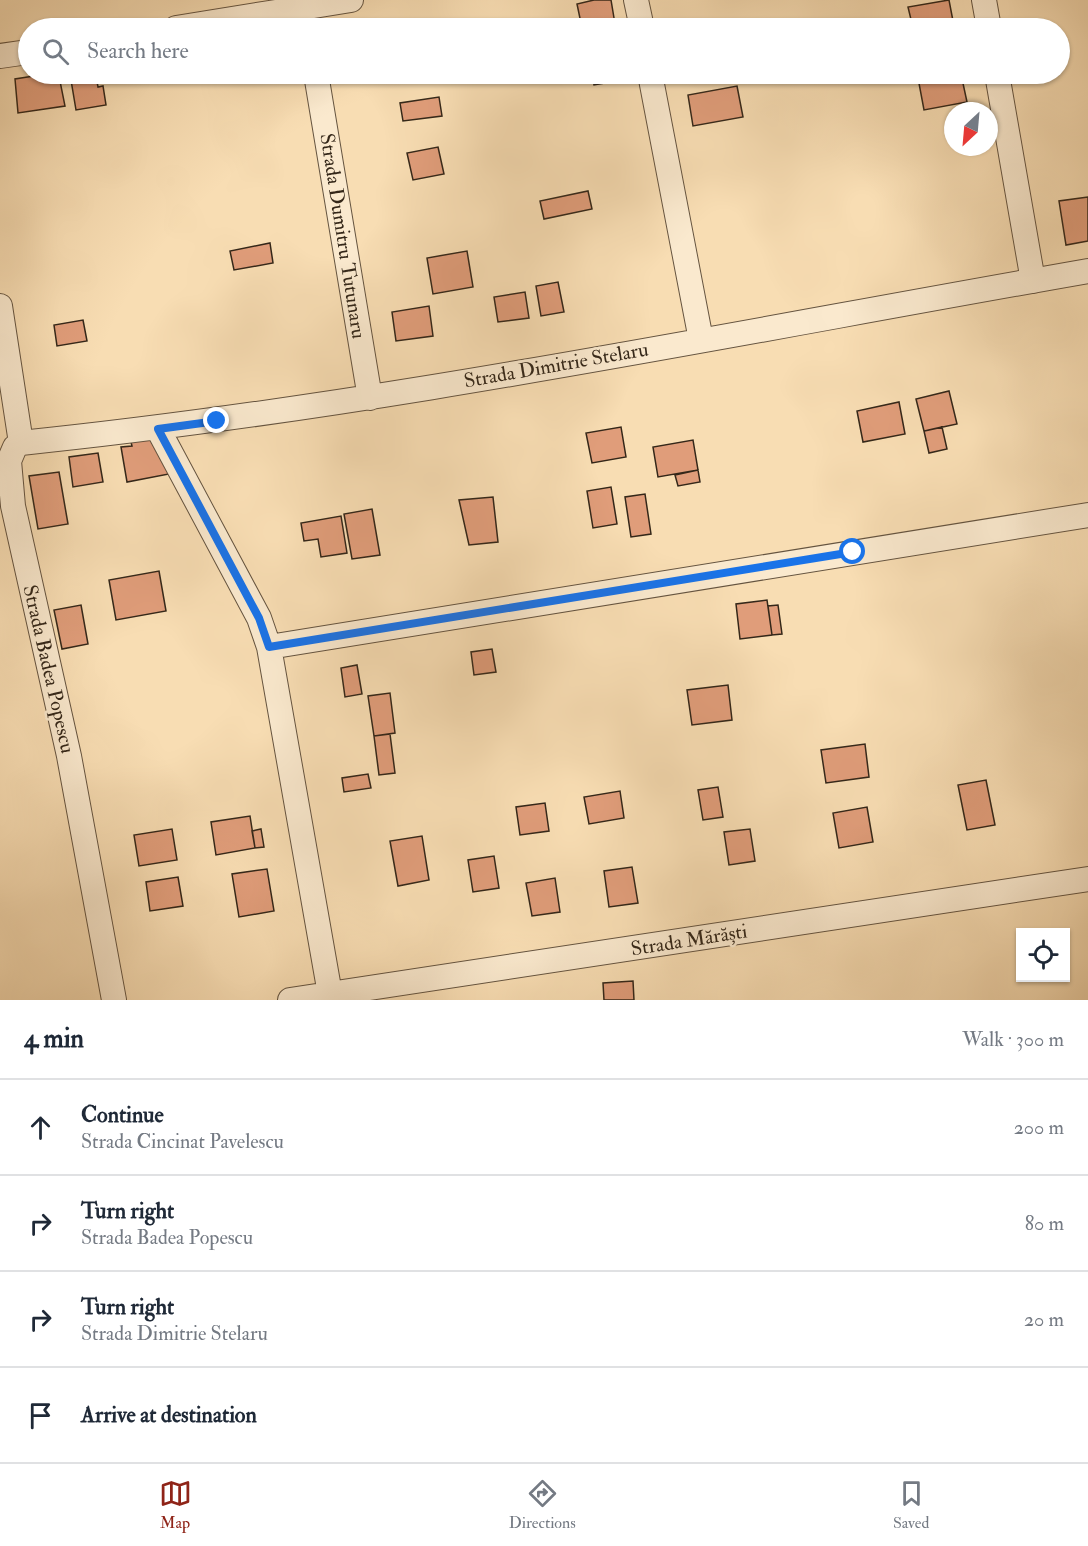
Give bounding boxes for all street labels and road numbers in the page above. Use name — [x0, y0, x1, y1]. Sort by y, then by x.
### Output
street label: Strada Dumitru Tutunaru — [314, 132, 372, 340]
street label: Strada Dimitrie Stelaru — [462, 336, 650, 394]
street label: Strada Badea Popescu — [16, 582, 81, 756]
street label: Strada Mărăști — [629, 918, 749, 962]

